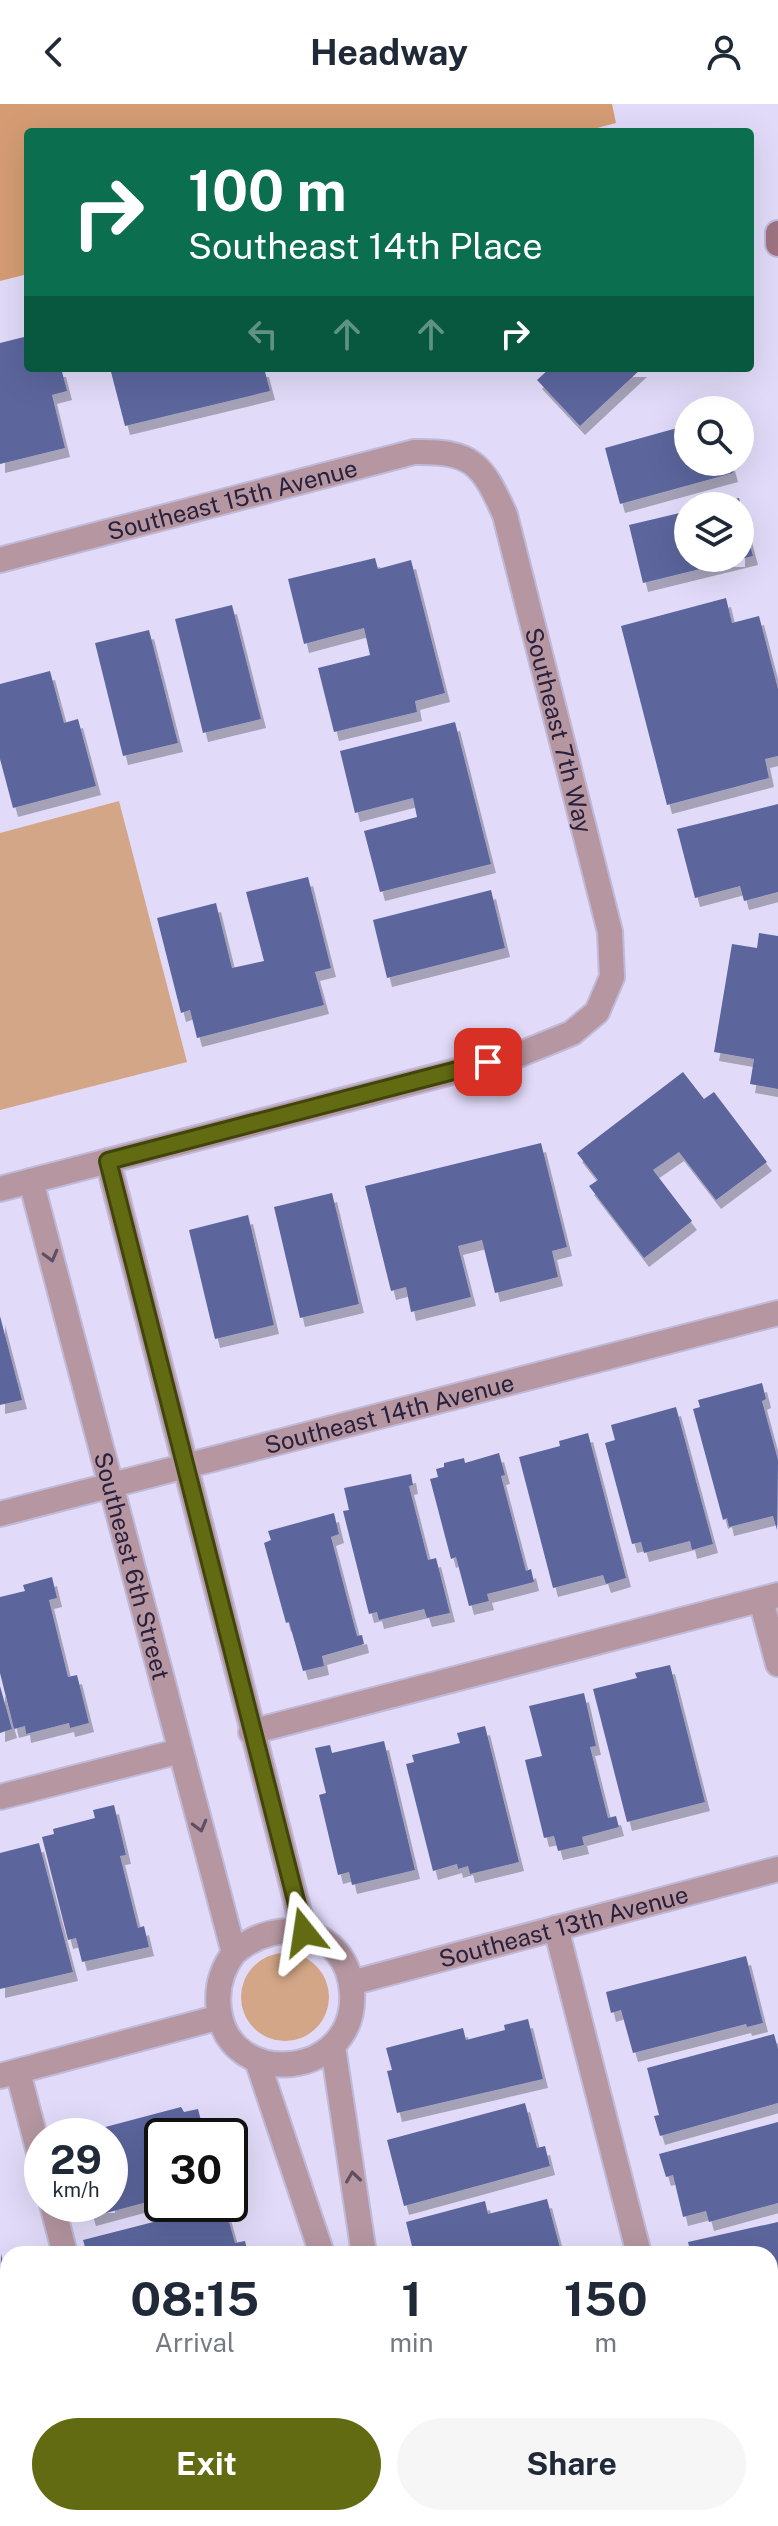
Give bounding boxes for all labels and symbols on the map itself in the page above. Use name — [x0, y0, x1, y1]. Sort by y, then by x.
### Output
street label: Southeast 15th Avenue — [104, 453, 360, 545]
street label: Southeast 7th Way — [520, 625, 599, 836]
pin — [454, 1028, 522, 1096]
one-way arrow — [42, 1248, 59, 1262]
street label: Southeast 14th Avenue — [261, 1368, 517, 1459]
street label: Southeast 6th Street — [89, 1449, 176, 1683]
one-way arrow — [190, 1819, 207, 1833]
street label: Southeast 13th Avenue — [436, 1880, 691, 1973]
position arrow — [262, 1890, 346, 1974]
speed limit sign: 30 — [144, 2118, 248, 2222]
one-way arrow — [345, 2170, 362, 2184]

